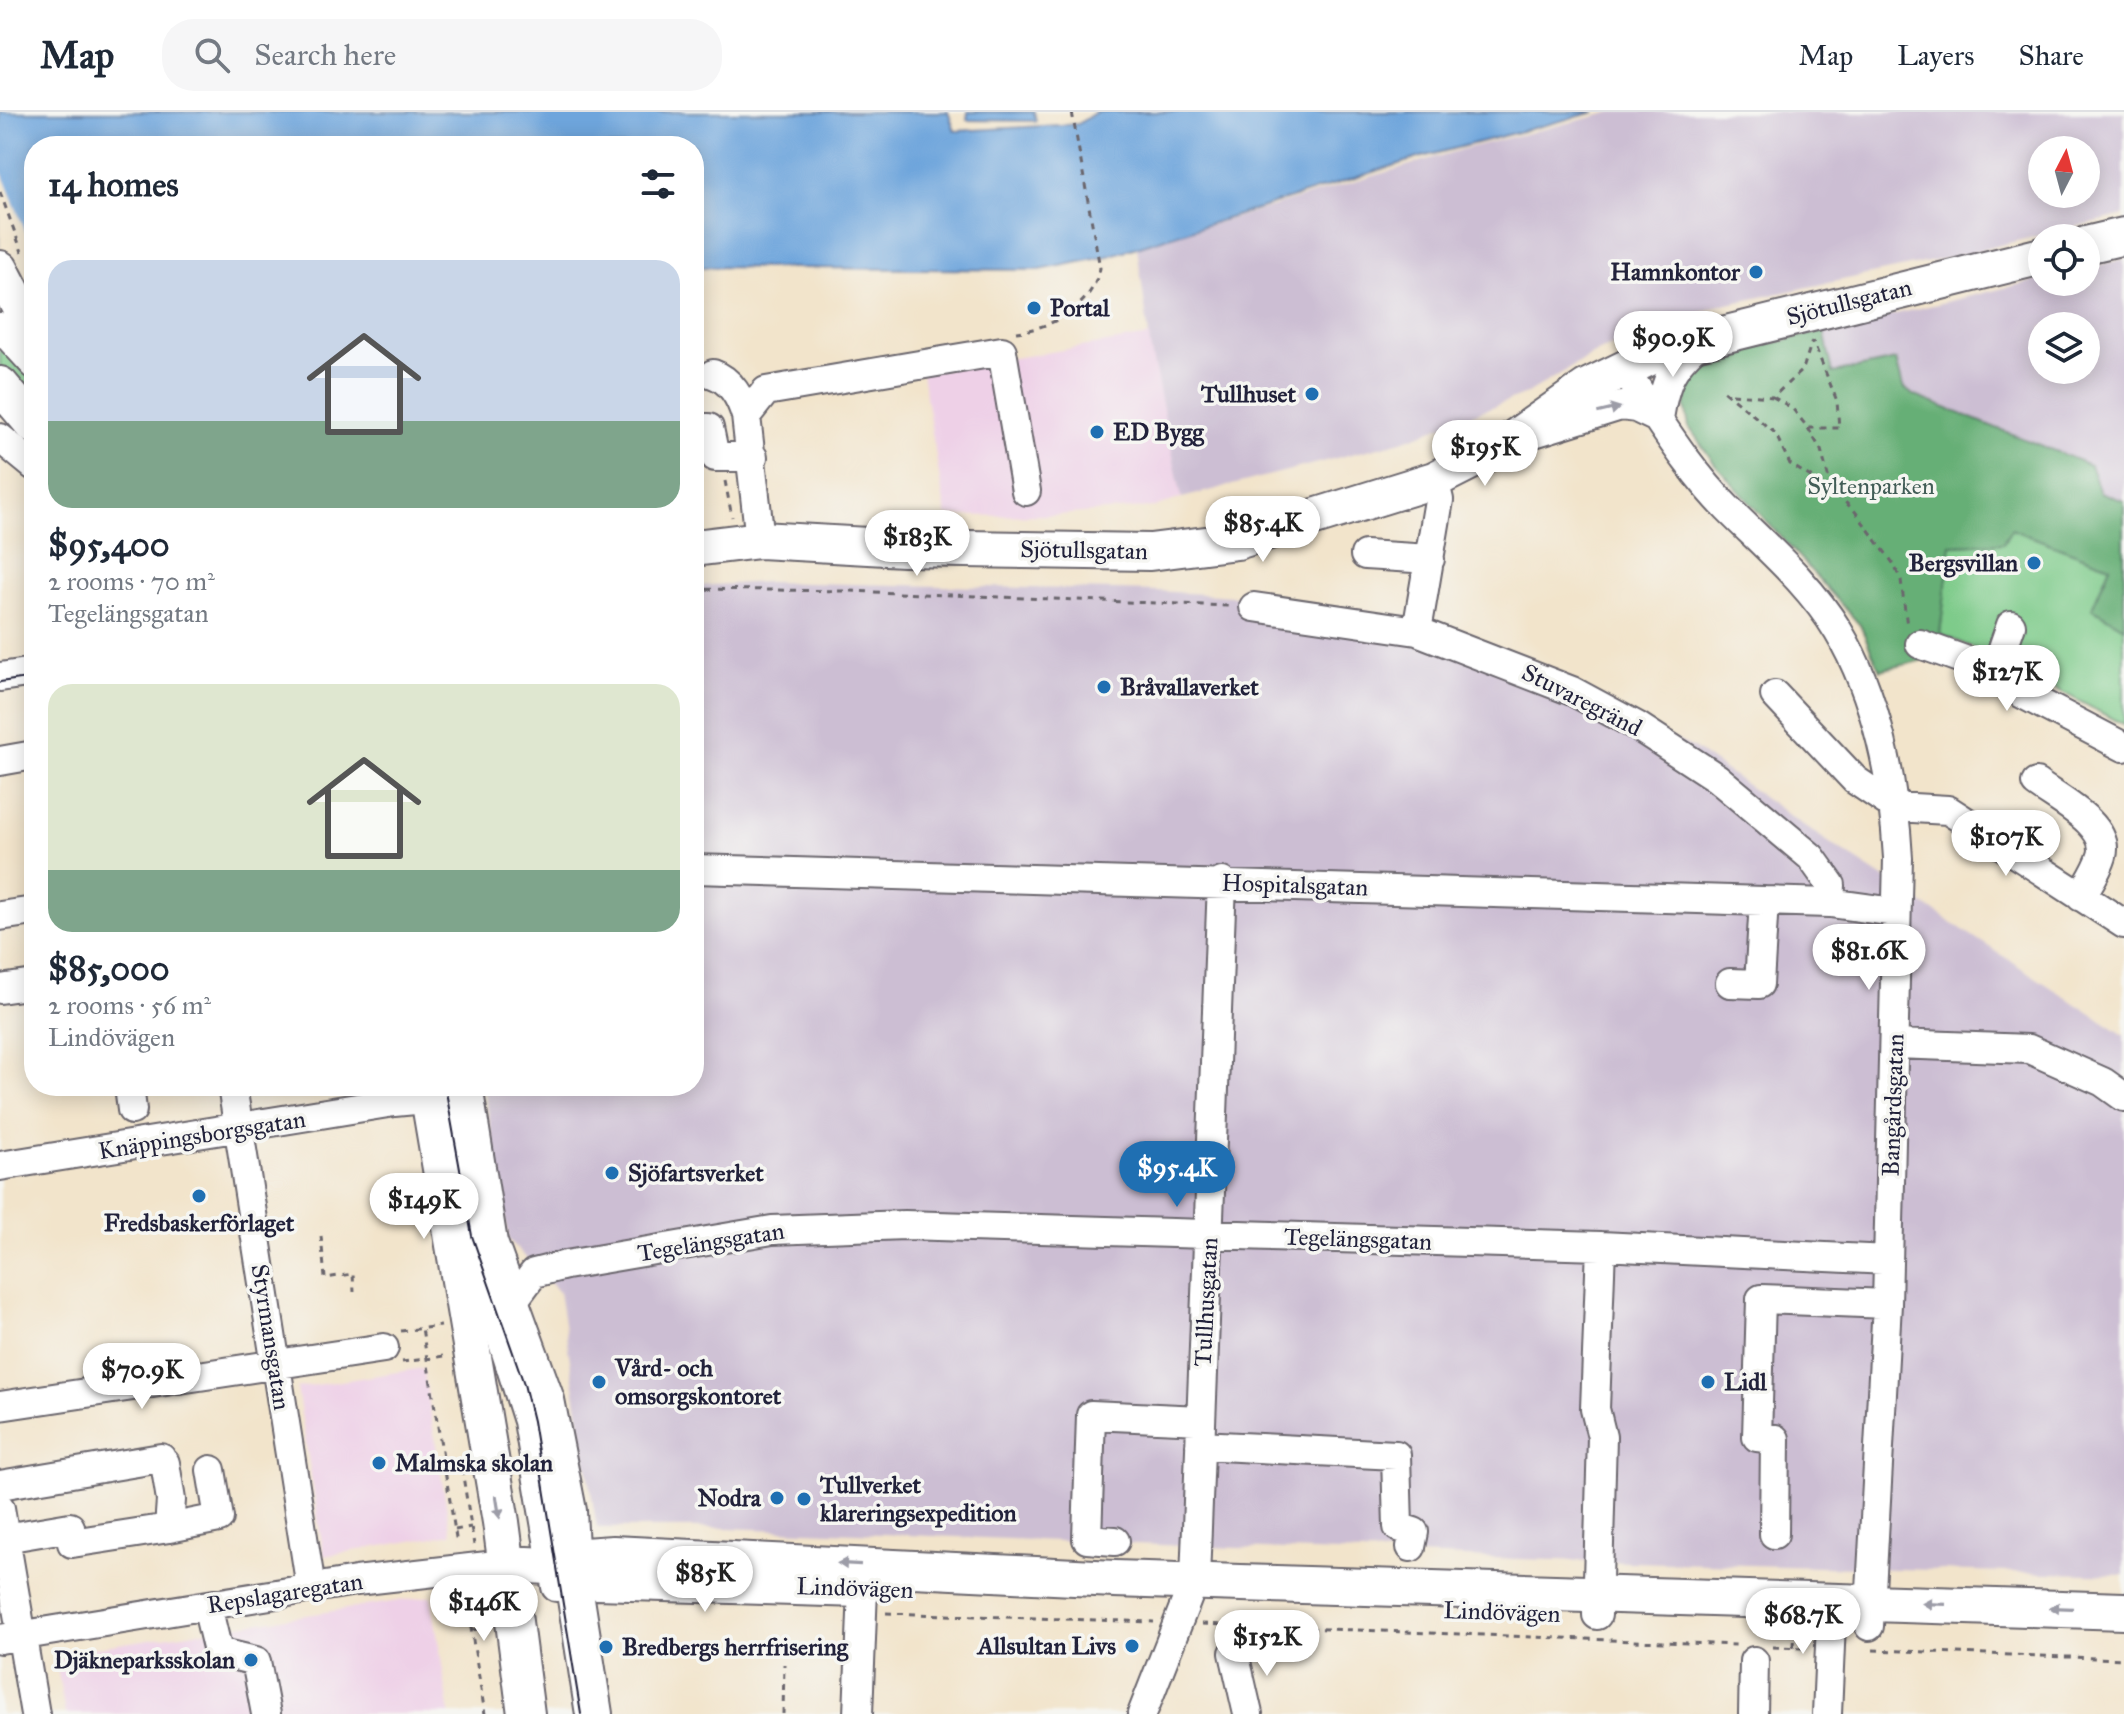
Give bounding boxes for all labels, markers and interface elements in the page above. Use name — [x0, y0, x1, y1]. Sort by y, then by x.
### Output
search box — [162, 19, 722, 91]
text: Map — [40, 32, 114, 78]
icon: search — [190, 33, 234, 77]
text: Search here — [254, 37, 396, 73]
text: Map — [1798, 38, 1853, 73]
text: Layers — [1897, 38, 1975, 73]
text: Share — [2019, 38, 2084, 73]
north arrow — [2028, 136, 2100, 208]
map controls — [2028, 136, 2100, 384]
icon: filters — [636, 162, 680, 206]
text: 14 homes — [48, 164, 179, 205]
button: locate — [2028, 224, 2100, 296]
place label: Hamnkontor — [1610, 257, 1741, 287]
marker: Hamnkontor — [1747, 263, 1765, 281]
street label: Sjötullsgatan — [1783, 272, 1915, 332]
place label: Portal — [1050, 293, 1110, 323]
marker: Portal — [1025, 299, 1043, 317]
pin: $90.9K — [1608, 311, 1738, 379]
icon: home — [292, 312, 436, 456]
button: layers — [2028, 312, 2100, 384]
text: $90.9K — [1632, 321, 1714, 353]
place label: Tullhuset — [1200, 379, 1296, 409]
marker: Tullhuset — [1303, 385, 1321, 403]
one-way arrow — [1597, 403, 1622, 416]
place label: ED Bygg — [1113, 417, 1205, 447]
pin: $195K — [1429, 420, 1541, 488]
marker: ED Bygg — [1088, 423, 1106, 441]
text: $195K — [1450, 430, 1520, 462]
park label: Syltenparken — [1807, 471, 1935, 501]
pin: $85.4K — [1198, 496, 1328, 564]
text: $85.4K — [1223, 506, 1303, 538]
pin: $183K — [861, 510, 973, 578]
text: $183K — [883, 520, 951, 552]
text: $95,400 — [48, 524, 170, 565]
street label: Sjötullsgatan — [1020, 534, 1148, 566]
place label: Bergsvillan — [1909, 548, 2018, 578]
marker: Bergsvillan — [2025, 554, 2043, 572]
text: 2 rooms · 70 m² — [48, 565, 215, 597]
text: Tegelängsgatan — [48, 597, 209, 629]
pin: $127K — [1951, 645, 2063, 713]
text: $127K — [1972, 655, 2042, 687]
street label: Stuvaregränd — [1517, 657, 1647, 743]
place label: Bråvallaverket — [1120, 672, 1259, 702]
marker: Bråvallaverket — [1095, 678, 1113, 696]
icon: home — [292, 736, 436, 880]
pin: $107K — [1950, 810, 2062, 878]
text: $107K — [1969, 820, 2043, 852]
street label: Hospitalsgatan — [1221, 867, 1369, 903]
pin: $81.6K — [1804, 924, 1934, 992]
text: $81.6K — [1831, 934, 1907, 966]
text: $85,000 — [48, 948, 170, 989]
text: 2 rooms · 56 m² — [48, 989, 211, 1021]
text: Lindövägen — [48, 1021, 175, 1053]
street label: Bangårdsgatan — [1876, 1033, 1910, 1177]
street label: Knäppingsborgsgatan — [96, 1104, 308, 1166]
pin: $95.4K — [1112, 1141, 1242, 1209]
text: $95.4K — [1137, 1151, 1217, 1183]
place label: Sjöfartsverket — [628, 1158, 764, 1188]
marker: Sjöfartsverket — [603, 1164, 621, 1182]
pin: $149K — [368, 1173, 480, 1241]
text: $149K — [388, 1183, 460, 1215]
marker: Fredsbaskerförlaget — [190, 1187, 208, 1205]
place label: Fredsbaskerförlaget — [104, 1208, 295, 1238]
street label: Tegelängsgatan — [635, 1216, 787, 1268]
street label: Tegelängsgatan — [1283, 1221, 1433, 1257]
street label: Tullhusgatan — [1188, 1237, 1224, 1367]
street label: Styrmansgatan — [245, 1262, 297, 1412]
pin: $70.9K — [77, 1343, 207, 1411]
text: $70.9K — [101, 1353, 183, 1385]
place label: Vård- och omsorgskontoret — [614, 1353, 782, 1411]
place label: Lidl — [1724, 1367, 1767, 1397]
marker: Vård- och omsorgskontoret — [590, 1373, 608, 1391]
marker: Lidl — [1699, 1373, 1717, 1391]
place label: Malmska skolan — [395, 1448, 553, 1478]
marker: Malmska skolan — [370, 1454, 388, 1472]
place label: Tullverket klareringsexpedition — [819, 1470, 1017, 1528]
place label: Nodra — [698, 1483, 762, 1513]
marker: Nodra — [768, 1489, 786, 1507]
marker: Tullverket klareringsexpedition — [795, 1490, 813, 1508]
one-way arrow — [492, 1495, 505, 1520]
pin: $85K — [658, 1546, 752, 1614]
text: $85K — [675, 1556, 735, 1588]
one-way arrow — [836, 1557, 861, 1570]
street label: Repslagaregatan — [205, 1566, 365, 1620]
street label: Lindövägen — [796, 1571, 914, 1605]
pin: $146K — [428, 1575, 540, 1643]
text: $146K — [448, 1585, 520, 1617]
pin: $68.7K — [1738, 1588, 1868, 1656]
street label: Lindövägen — [1443, 1595, 1561, 1629]
text: $68.7K — [1764, 1598, 1842, 1630]
one-way arrow — [1921, 1598, 1946, 1610]
one-way arrow — [2048, 1602, 2073, 1615]
pin: $152K — [1211, 1610, 1323, 1678]
text: $152K — [1232, 1620, 1302, 1652]
place label: Allsultan Livs — [976, 1631, 1116, 1661]
place label: Bredbergs herrfrisering — [622, 1632, 849, 1662]
marker: Allsultan Livs — [1123, 1637, 1141, 1655]
marker: Bredbergs herrfrisering — [597, 1638, 615, 1656]
place label: Djäkneparksskolan — [54, 1645, 235, 1675]
marker: Djäkneparksskolan — [242, 1651, 260, 1669]

